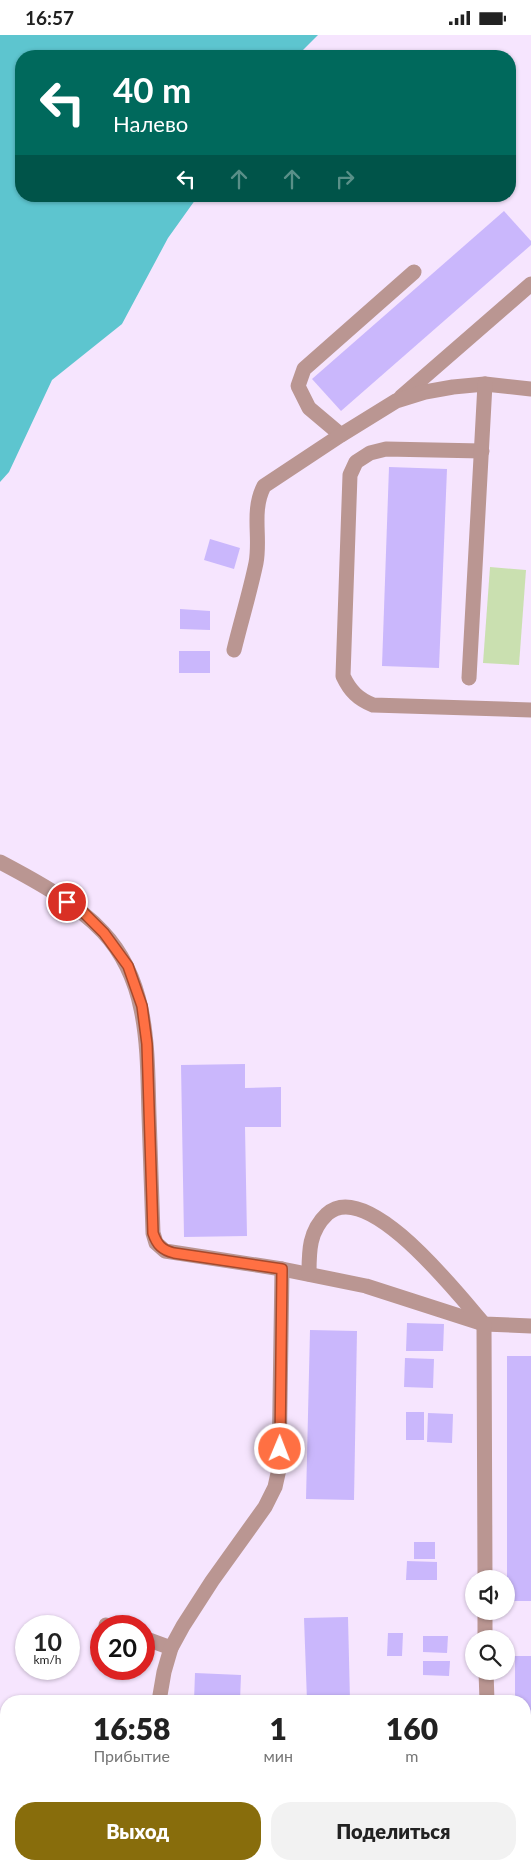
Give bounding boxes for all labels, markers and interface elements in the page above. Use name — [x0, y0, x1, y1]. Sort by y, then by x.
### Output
text: 16:57 — [25, 6, 74, 29]
text: 40 m — [113, 68, 191, 110]
icon: left — [30, 70, 95, 135]
text: Налево — [113, 110, 188, 137]
icon: left — [172, 165, 200, 193]
icon: ahead — [225, 165, 253, 193]
icon: ahead — [278, 165, 306, 193]
icon: right — [331, 165, 359, 193]
pin — [46, 881, 88, 923]
icon: arrive — [53, 888, 81, 916]
position arrow — [253, 1422, 305, 1474]
map controls — [465, 1570, 515, 1680]
button: sound — [465, 1570, 515, 1620]
speed limit sign: 20 — [90, 1615, 155, 1680]
text: 10 — [33, 1626, 62, 1656]
button: search — [465, 1630, 515, 1680]
text: km/h — [33, 1652, 62, 1667]
text: 16:58 — [93, 1710, 170, 1746]
text: 1 — [269, 1710, 287, 1746]
text: 160 — [386, 1710, 438, 1746]
text: Прибытие — [93, 1746, 170, 1765]
text: мин — [263, 1746, 293, 1765]
text: m — [405, 1746, 419, 1765]
button: Выход — [15, 1802, 261, 1860]
button: Поделиться — [271, 1802, 516, 1860]

